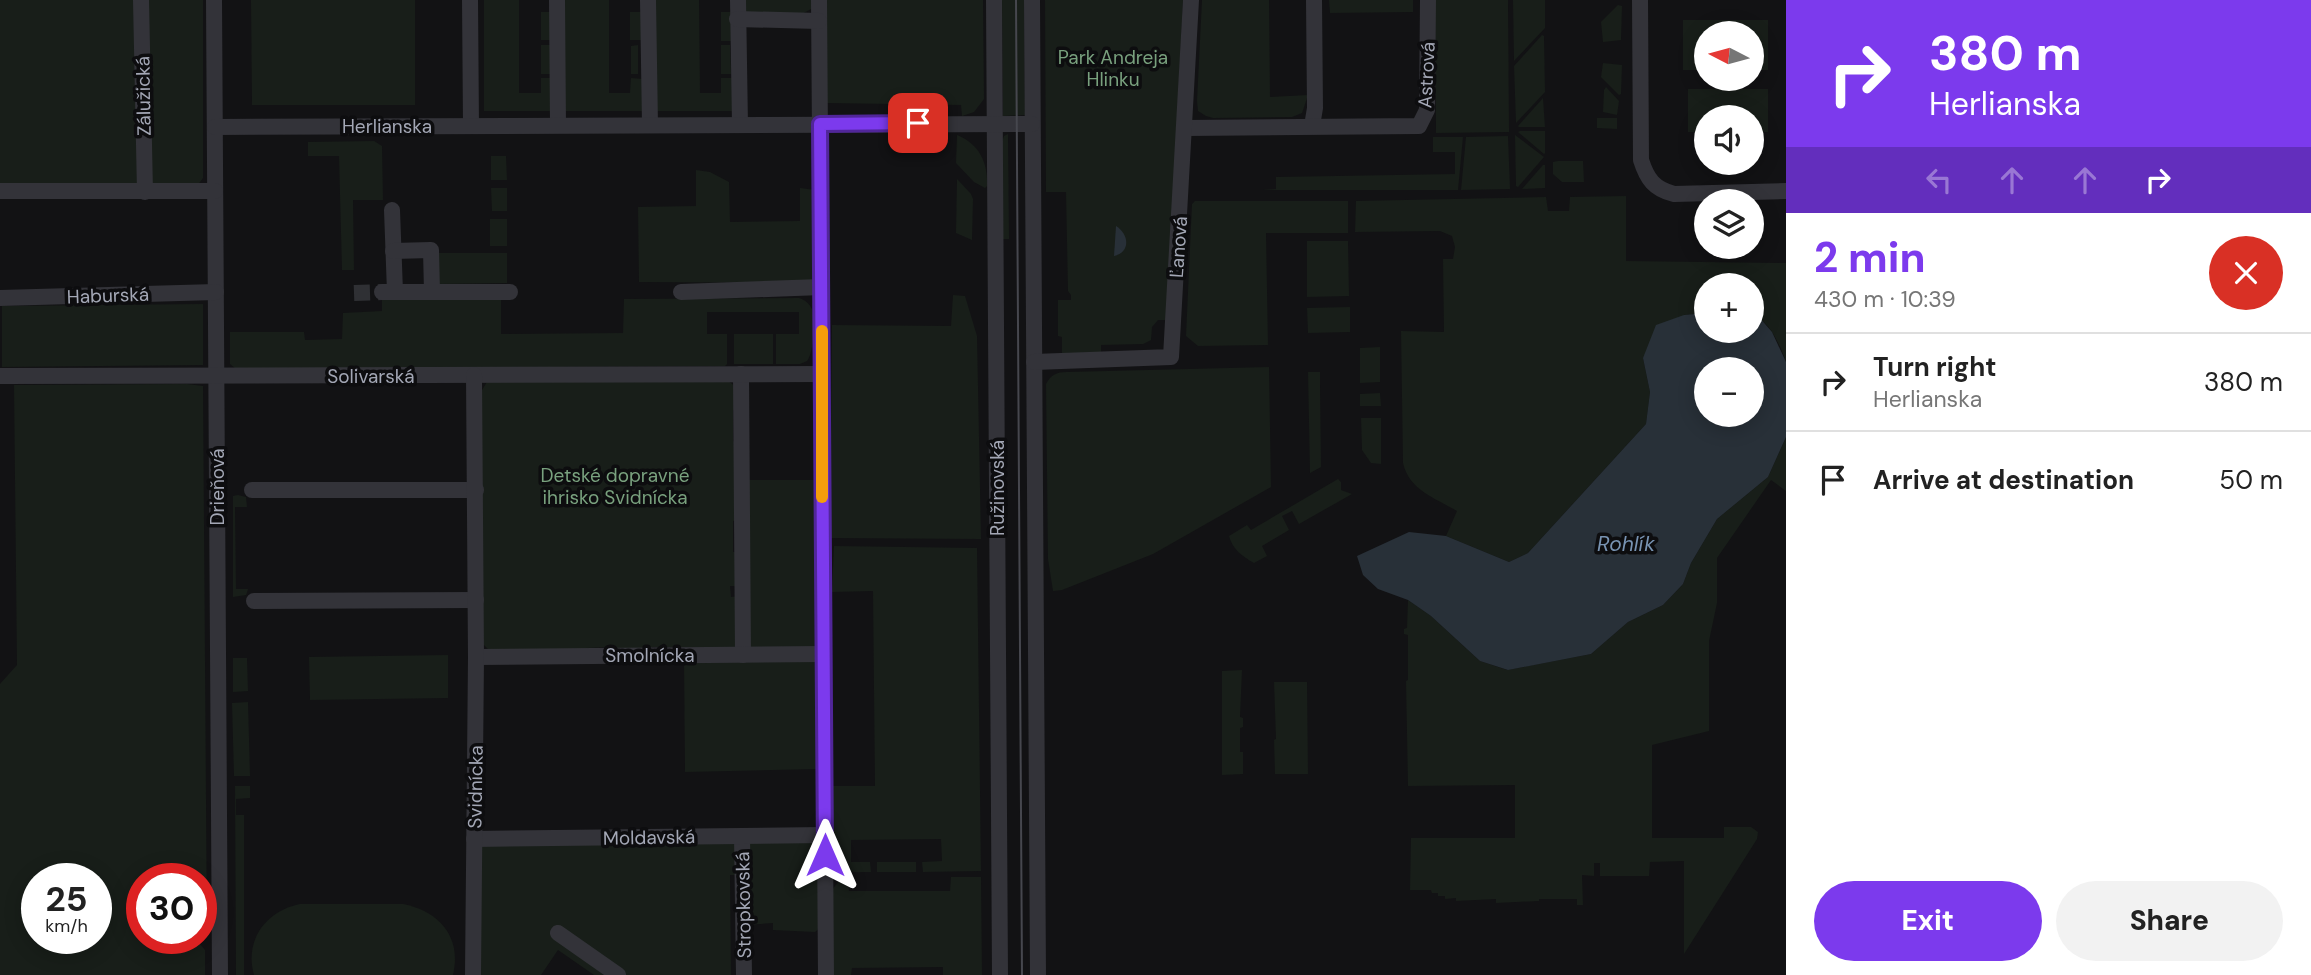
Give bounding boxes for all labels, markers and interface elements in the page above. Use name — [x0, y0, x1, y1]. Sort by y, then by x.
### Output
north arrow — [1694, 21, 1764, 91]
map controls — [1694, 21, 1764, 427]
text: 380 m — [1929, 21, 2082, 85]
icon: right — [1814, 28, 1905, 119]
street label: Astrová — [1412, 41, 1441, 109]
park label: Park Andreja Hlinku — [1058, 45, 1168, 92]
street label: Zálužická — [130, 56, 157, 136]
text: Herlianska — [1929, 83, 2081, 125]
pin — [888, 93, 948, 153]
icon: arrive — [899, 104, 937, 142]
button: sound — [1694, 105, 1764, 175]
street label: Herlianska — [342, 114, 432, 139]
icon: left — [1920, 161, 1958, 199]
icon: ahead — [1993, 161, 2031, 199]
icon: ahead — [2066, 161, 2104, 199]
icon: right — [2139, 161, 2177, 199]
button: layers — [1694, 189, 1764, 259]
street label: Ľanová — [1164, 215, 1193, 279]
text: 2 min — [1814, 230, 1925, 285]
button: close — [2209, 236, 2283, 310]
button: + — [1694, 273, 1764, 343]
street label: Haburská — [66, 282, 150, 309]
text: 430 m · 10:39 — [1814, 284, 1956, 314]
text: Turn right — [1873, 350, 1997, 384]
button: − — [1694, 357, 1764, 427]
icon: right — [1814, 363, 1852, 401]
street label: Solivarská — [327, 364, 415, 389]
text: 380 m — [2204, 365, 2283, 399]
text: Herlianska — [1873, 384, 1982, 414]
street label: Ružinovská — [985, 440, 1010, 536]
street label: Drieňová — [205, 448, 230, 526]
icon: arrive — [1814, 461, 1852, 499]
park label: Detské dopravné ihrisko Svidnícka — [540, 463, 690, 510]
text: Arrive at destination — [1873, 463, 2134, 497]
text: 50 m — [2219, 463, 2283, 497]
water label: Rohlík — [1597, 530, 1655, 558]
street label: Smolnícka — [605, 643, 695, 668]
street label: Svidnícka — [462, 745, 489, 829]
position arrow — [788, 818, 862, 892]
street label: Moldavská — [603, 824, 695, 851]
street label: Stropkovská — [730, 851, 757, 959]
speed limit sign: 30 — [126, 863, 217, 954]
text: 25 — [46, 876, 87, 922]
button: Exit — [1814, 881, 2042, 961]
button: Share — [2056, 881, 2283, 961]
text: km/h — [45, 914, 88, 938]

